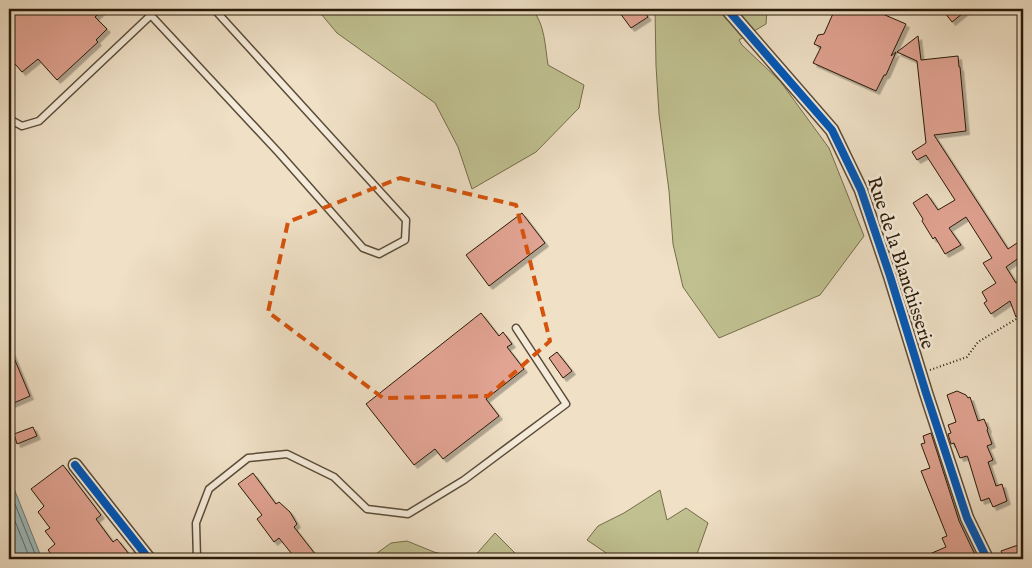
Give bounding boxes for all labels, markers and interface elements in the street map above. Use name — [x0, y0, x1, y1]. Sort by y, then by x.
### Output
street label: Rue de la Blanchisserie — [861, 174, 939, 353]

